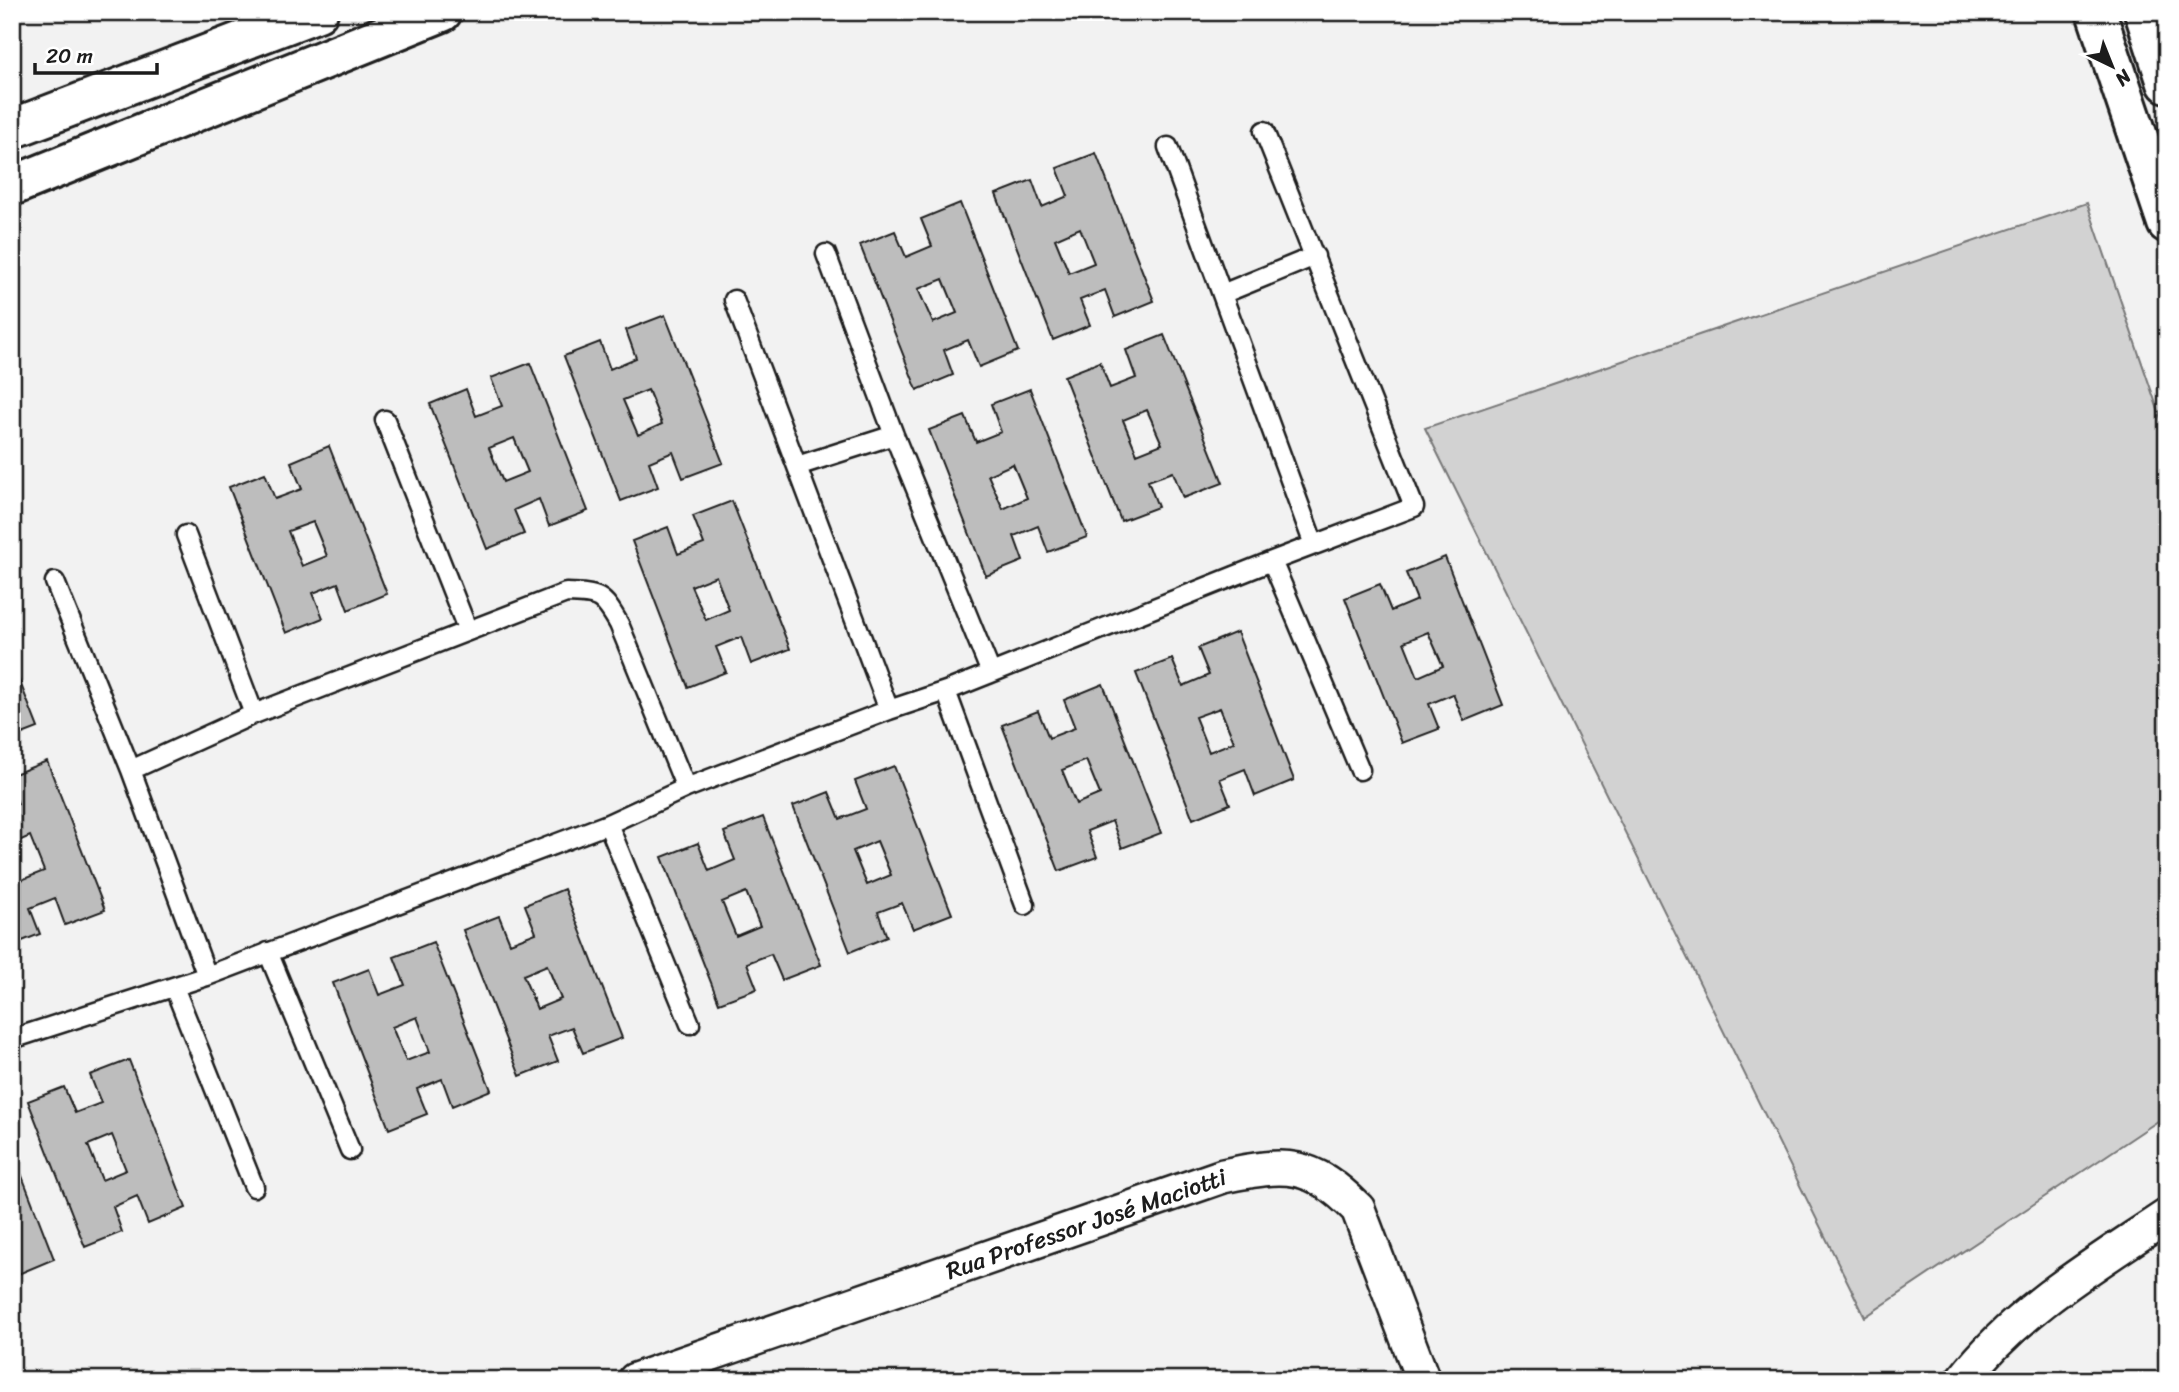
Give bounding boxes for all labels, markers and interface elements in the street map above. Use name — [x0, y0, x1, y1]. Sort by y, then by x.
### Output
scale bar — [35, 32, 158, 76]
north arrow — [2078, 32, 2148, 102]
text: 20 m — [46, 37, 93, 75]
text: N — [2107, 61, 2140, 95]
street label: Rua Professor José Maciotti — [940, 1156, 1233, 1292]

